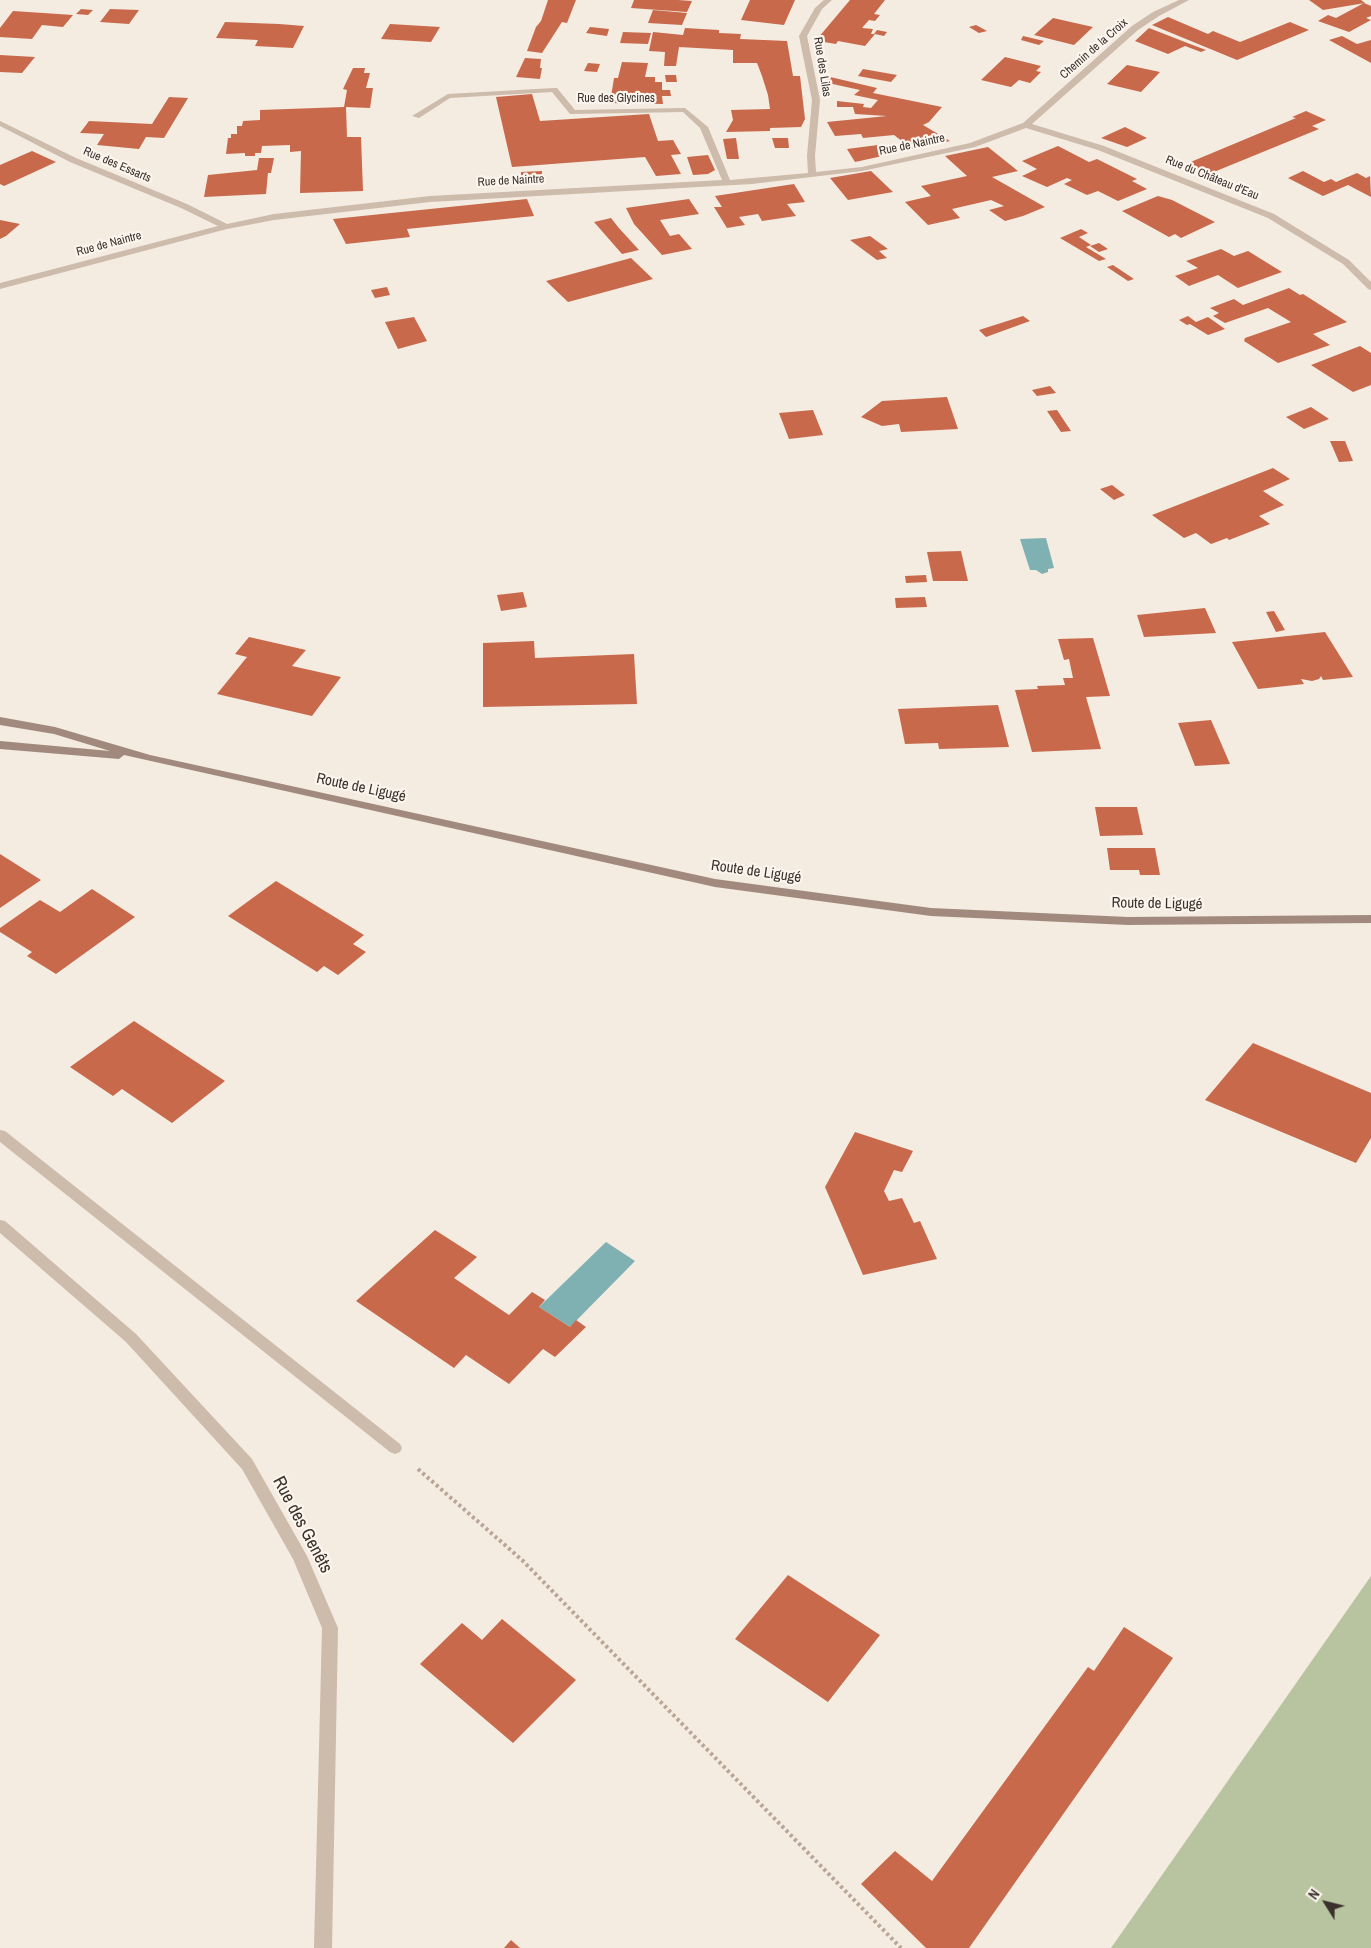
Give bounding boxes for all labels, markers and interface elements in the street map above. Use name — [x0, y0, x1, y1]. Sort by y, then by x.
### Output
street label: Chemin de la Croix — [1057, 16, 1131, 82]
street label: Rue des Lilas — [810, 36, 834, 98]
street label: Rue des Glycines — [577, 92, 655, 106]
street label: Rue de Naintre — [878, 131, 946, 159]
street label: Rue des Essarts — [81, 144, 153, 186]
street label: Rue du Château d'Eau — [1163, 153, 1261, 203]
street label: Rue de Naintre — [477, 172, 545, 190]
street label: Rue de Naintre — [75, 228, 143, 260]
street label: Route de Ligugé — [315, 770, 407, 806]
street label: Route de Ligugé — [710, 857, 802, 887]
street label: Route de Ligugé — [1111, 894, 1203, 914]
street label: Rue des Genêts — [267, 1473, 337, 1577]
north arrow — [1301, 1878, 1351, 1928]
text: N — [1304, 1886, 1324, 1903]

